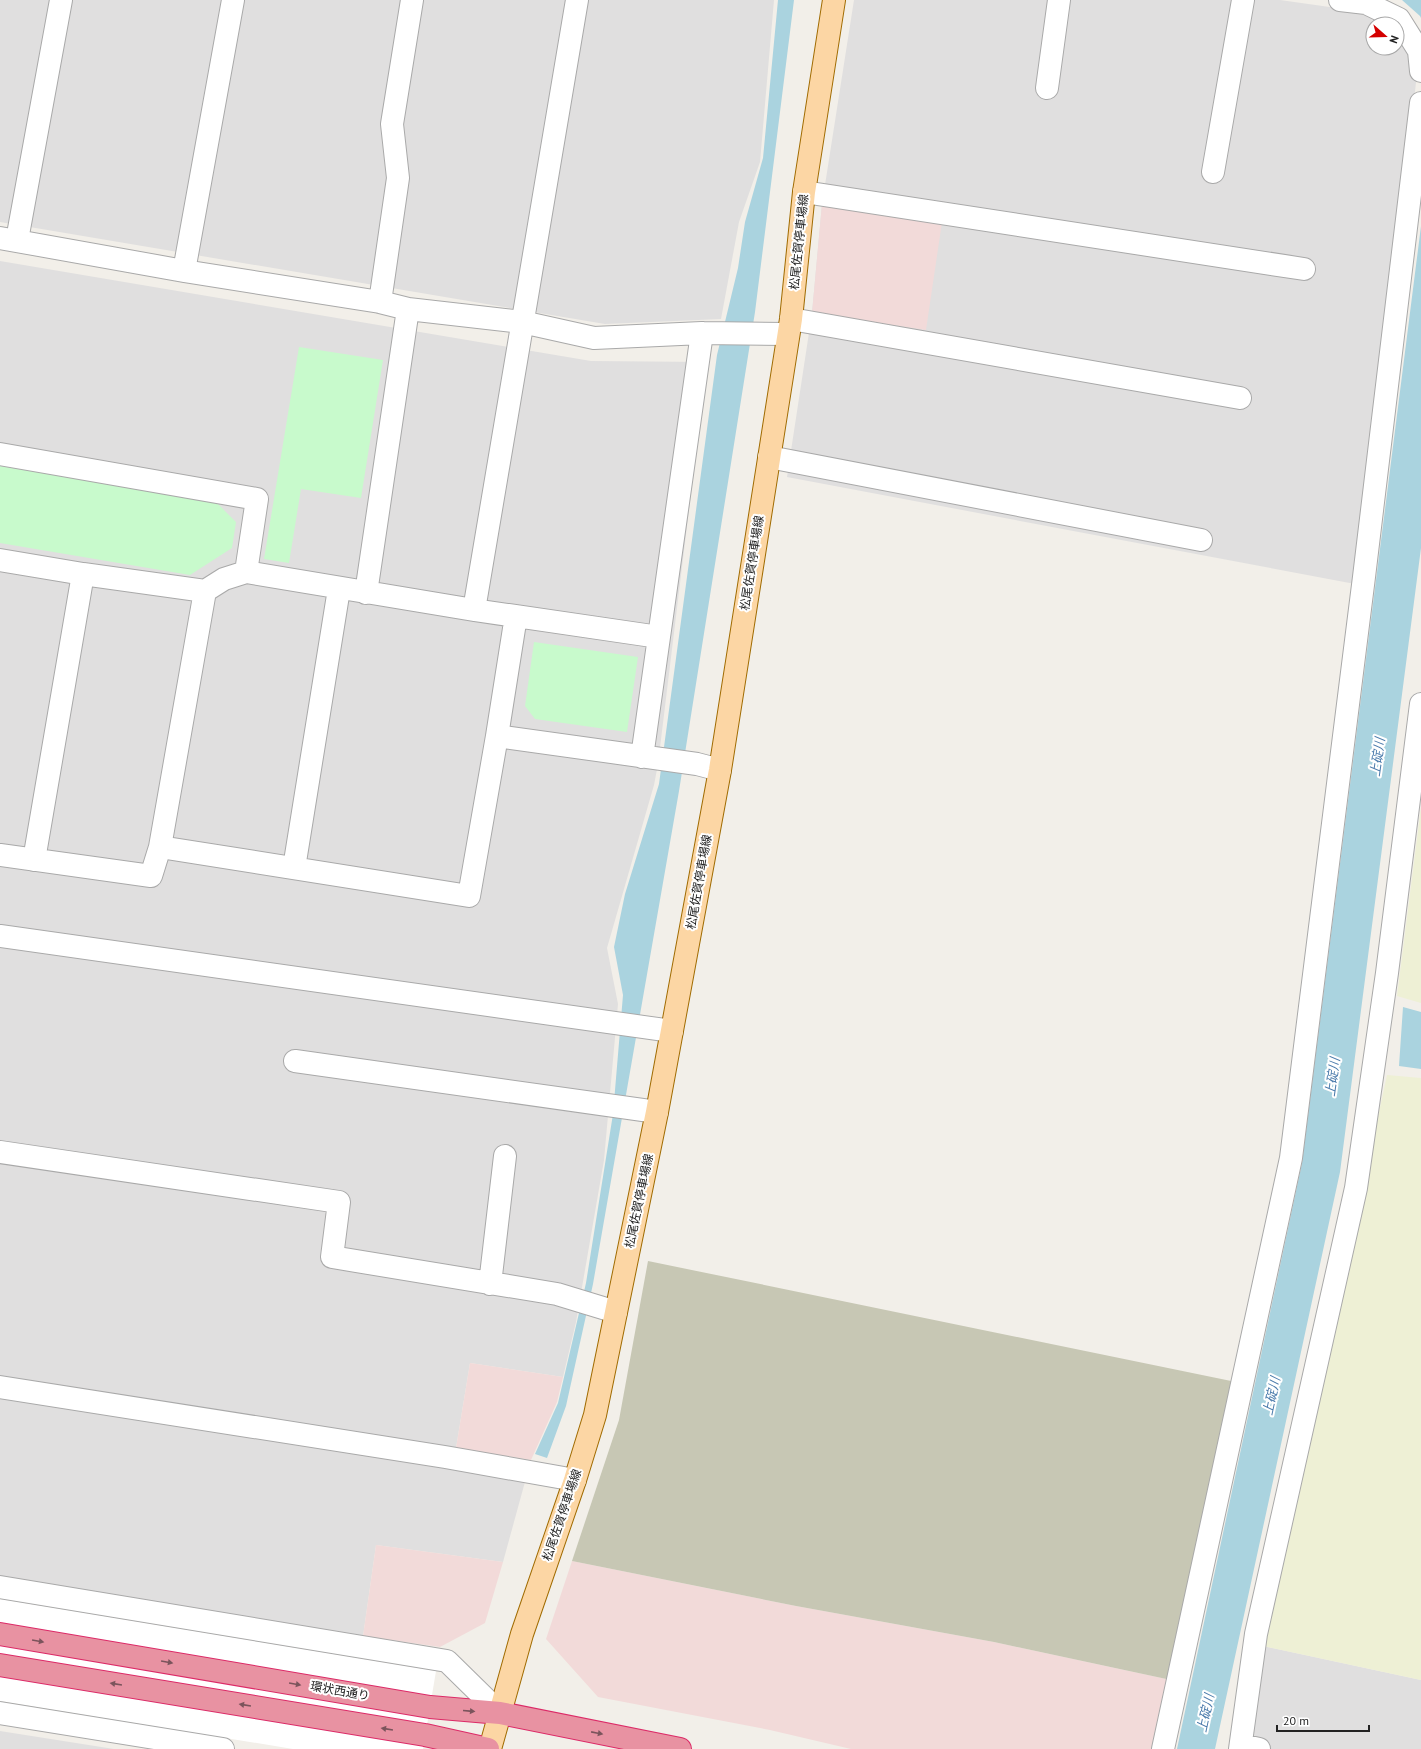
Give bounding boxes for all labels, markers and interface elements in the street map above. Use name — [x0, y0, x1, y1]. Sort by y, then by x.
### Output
north arrow — [1365, 16, 1405, 56]
text: N — [1387, 34, 1402, 45]
street label: 松尾佐賀停車場線 — [786, 193, 811, 290]
street label: 松尾佐賀停車場線 — [737, 514, 766, 612]
water label: 上碇川 — [1366, 735, 1389, 778]
street label: 松尾佐賀停車場線 — [683, 833, 714, 930]
water label: 上碇川 — [1321, 1055, 1344, 1098]
street label: 松尾佐賀停車場線 — [621, 1152, 656, 1249]
water label: 上碇川 — [1259, 1373, 1284, 1417]
street label: 松尾佐賀停車場線 — [539, 1467, 584, 1563]
one-way arrow — [32, 1638, 45, 1644]
one-way arrow — [161, 1659, 173, 1665]
street label: 環状西通り — [309, 1678, 371, 1703]
one-way arrow — [110, 1681, 122, 1687]
one-way arrow — [289, 1681, 301, 1687]
water label: 上碇川 — [1193, 1690, 1218, 1734]
one-way arrow — [239, 1702, 251, 1708]
one-way arrow — [463, 1707, 475, 1714]
scale bar — [1277, 1707, 1369, 1733]
text: 20 m — [1283, 1713, 1309, 1728]
one-way arrow — [381, 1726, 393, 1732]
one-way arrow — [591, 1730, 603, 1736]

